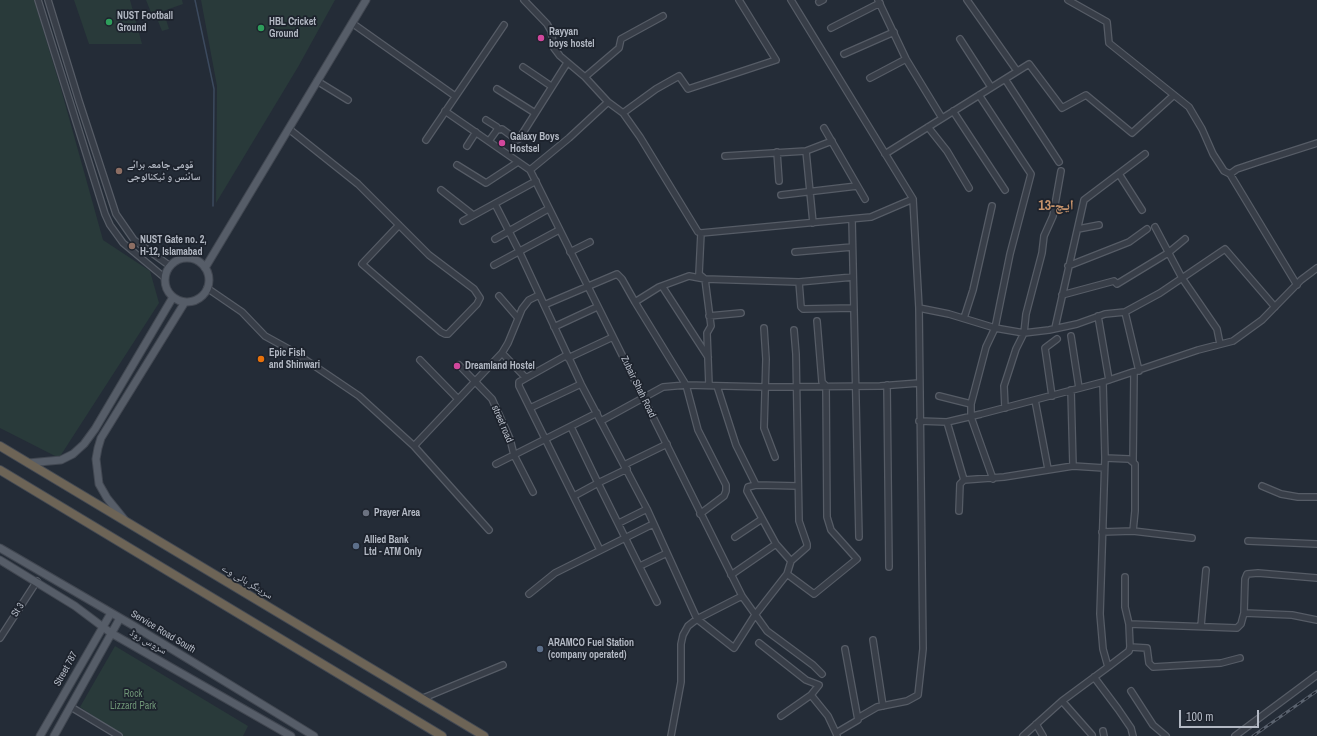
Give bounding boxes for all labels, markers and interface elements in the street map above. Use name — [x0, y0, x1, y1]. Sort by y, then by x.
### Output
place label: NUST Football Ground — [117, 10, 173, 34]
place label: HBL Cricket Ground — [269, 16, 316, 40]
marker: NUST Football Ground — [104, 17, 114, 27]
marker: HBL Cricket Ground — [256, 23, 266, 33]
place label: Rayyan boys hostel — [549, 26, 595, 50]
marker: Rayyan boys hostel — [536, 33, 546, 43]
place label: Galaxy Boys Hostsel — [510, 131, 559, 154]
marker: Galaxy Boys Hostsel — [497, 138, 507, 148]
place label: قومی جامعہ برائے سائنس و ٹیکنالوجی — [127, 159, 200, 182]
marker: قومی جامعہ برائے سائنس و ٹیکنالوجی — [114, 166, 124, 176]
district label: ایچ-13 — [1038, 198, 1074, 214]
place label: NUST Gate no. 2, H-12, Islamabad — [140, 234, 207, 258]
marker: NUST Gate no. 2, H-12, Islamabad — [127, 241, 137, 251]
place label: Epic Fish and Shinwari — [269, 347, 320, 370]
marker: Epic Fish and Shinwari — [256, 354, 266, 364]
street label: Zubair Shah Road — [618, 354, 658, 420]
place label: Dreamland Hostel — [465, 360, 535, 372]
marker: Dreamland Hostel — [452, 361, 462, 371]
street label: street road — [489, 404, 515, 444]
place label: Prayer Area — [374, 507, 420, 519]
marker: Prayer Area — [361, 508, 371, 518]
place label: Allied Bank Ltd - ATM Only — [364, 534, 422, 558]
marker: Allied Bank Ltd - ATM Only — [351, 541, 361, 551]
street label: سرینگر ہائی وے — [219, 562, 275, 602]
street label: St 3 — [9, 601, 27, 619]
street label: Service Road South — [128, 608, 198, 656]
street label: سروس روڈ — [127, 627, 169, 657]
place label: ARAMCO Fuel Station (company operated) — [548, 637, 634, 660]
marker: ARAMCO Fuel Station (company operated) — [535, 644, 545, 654]
street label: Street 787 — [52, 650, 80, 688]
park label: Rock Lizzard Park — [110, 688, 156, 712]
scale bar — [1181, 702, 1261, 728]
text: 100 m — [1186, 709, 1213, 725]

